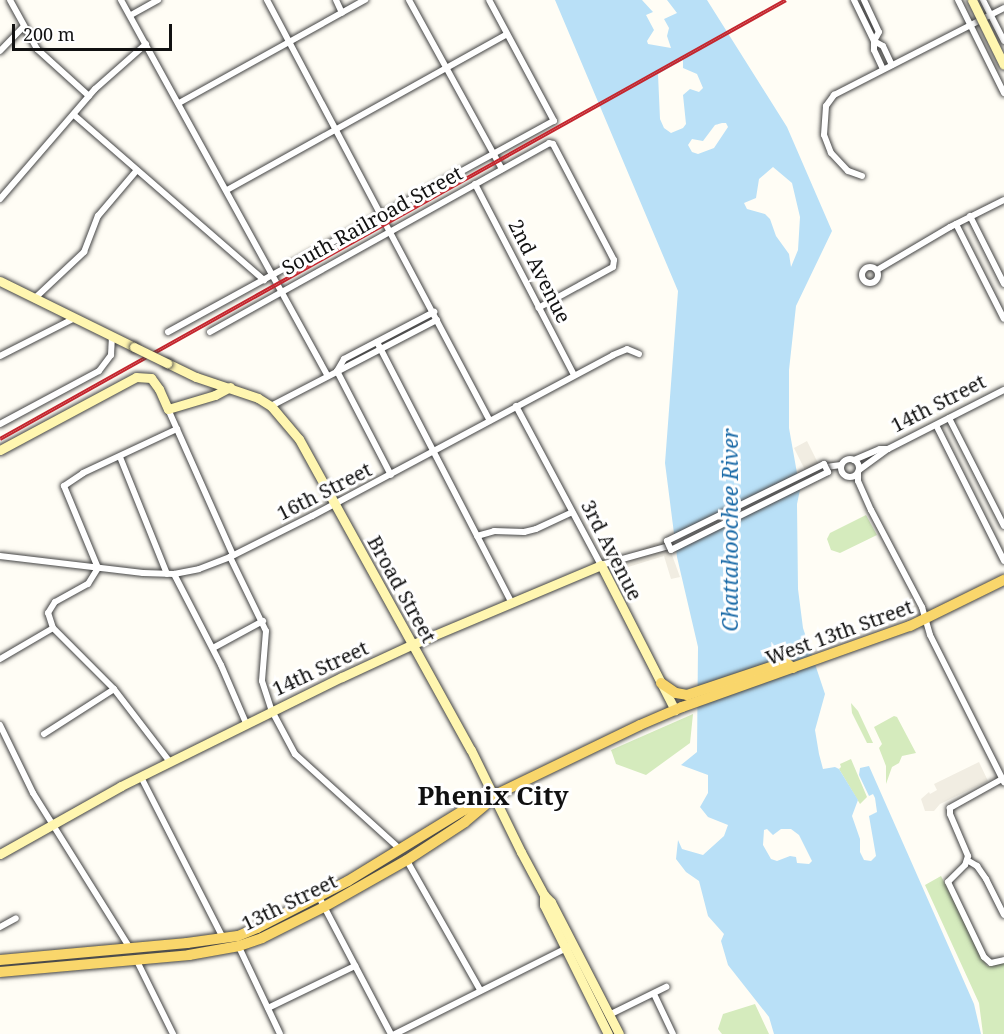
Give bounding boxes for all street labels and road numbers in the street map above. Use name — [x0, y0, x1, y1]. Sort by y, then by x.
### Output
street label: South Railroad Street — [278, 160, 466, 280]
street label: 2nd Avenue — [504, 215, 576, 327]
street label: 14th Street — [887, 369, 989, 437]
street label: 16th Street — [273, 457, 375, 525]
street label: 3rd Avenue — [576, 496, 648, 604]
street label: Broad Street — [363, 531, 441, 647]
street label: West 13th Street — [762, 594, 916, 670]
street label: 14th Street — [268, 635, 372, 701]
street label: 13th Street — [237, 869, 341, 935]

